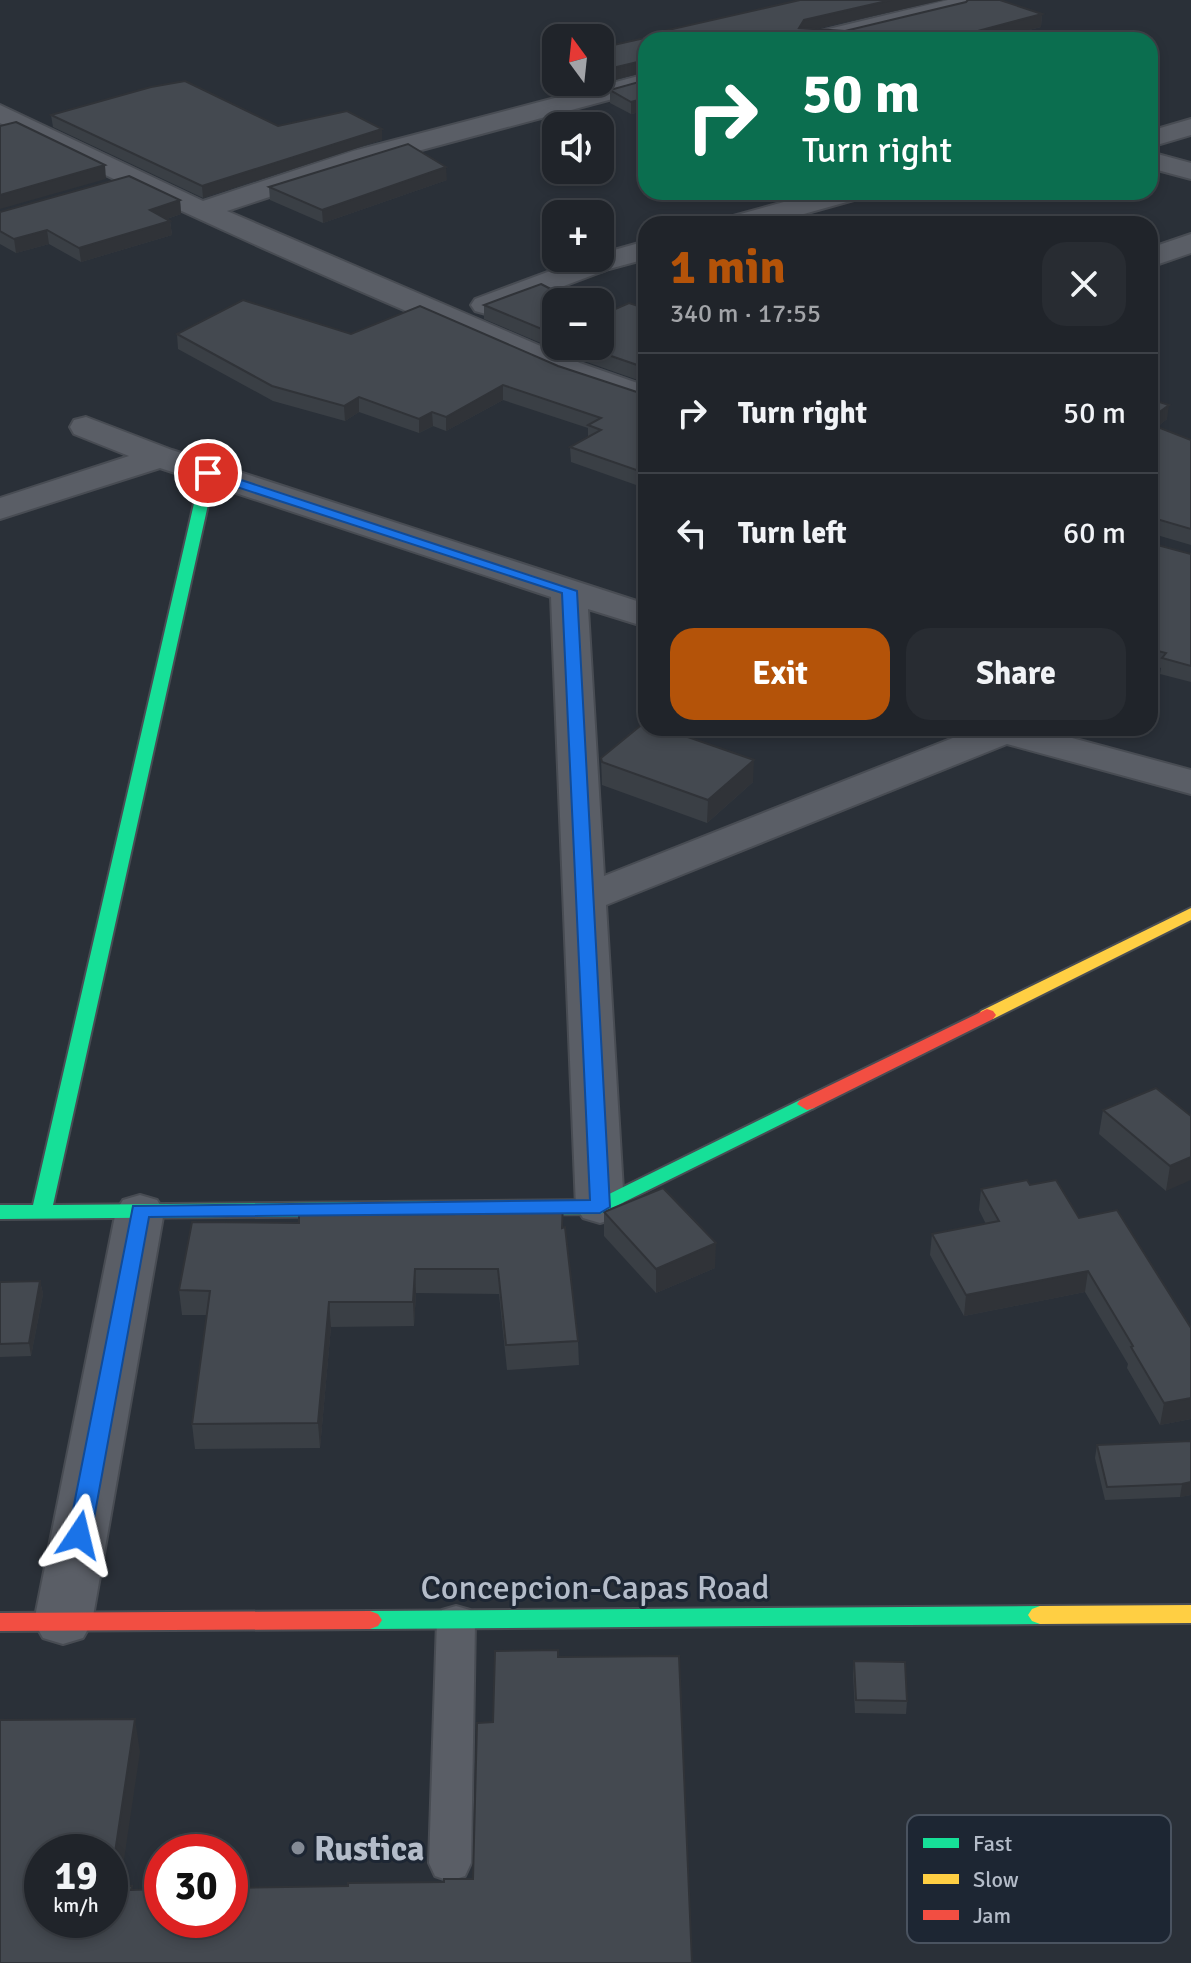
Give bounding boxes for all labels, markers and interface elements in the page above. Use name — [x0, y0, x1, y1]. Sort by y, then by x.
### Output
north arrow — [542, 24, 614, 96]
map controls — [542, 24, 614, 360]
text: 50 m — [802, 59, 920, 128]
icon: right — [670, 64, 774, 168]
button: sound — [542, 112, 614, 184]
text: Turn right — [802, 128, 952, 173]
button: + — [542, 200, 614, 272]
text: 1 min — [670, 238, 786, 297]
button: close — [1042, 242, 1126, 326]
button: − — [542, 288, 614, 360]
text: 340 m · 17:55 — [670, 298, 821, 330]
icon: right — [670, 391, 714, 435]
text: Turn right — [738, 395, 867, 432]
text: 50 m — [1063, 395, 1126, 432]
pin — [174, 439, 242, 507]
icon: arrive — [186, 451, 230, 495]
icon: left — [670, 511, 714, 555]
text: Turn left — [738, 515, 847, 552]
text: 60 m — [1063, 515, 1126, 552]
button: Exit — [670, 628, 890, 720]
button: Share — [906, 628, 1126, 720]
position arrow — [37, 1493, 121, 1577]
street label: Concepcion-Capas Road — [420, 1567, 770, 1609]
legend — [907, 1815, 1171, 1943]
place label: Rustica — [314, 1828, 424, 1870]
text: Fast — [973, 1830, 1013, 1857]
speed limit sign: 30 — [144, 1834, 248, 1938]
marker: Rustica — [289, 1839, 307, 1857]
text: 19 — [54, 1851, 98, 1901]
text: Slow — [973, 1866, 1019, 1893]
text: km/h — [53, 1893, 99, 1918]
text: Jam — [973, 1902, 1011, 1929]

